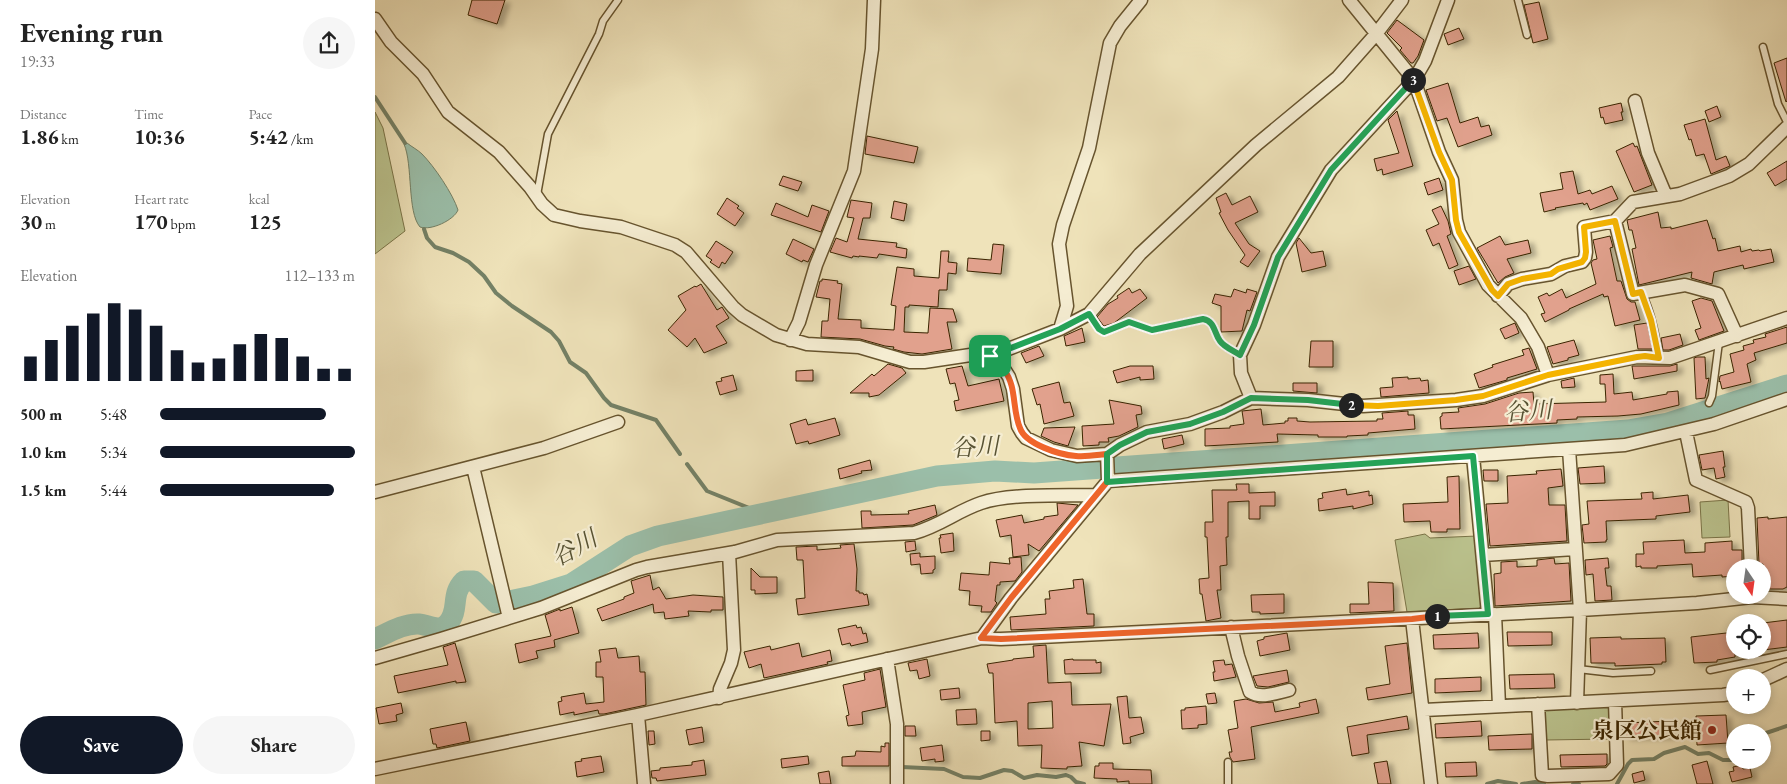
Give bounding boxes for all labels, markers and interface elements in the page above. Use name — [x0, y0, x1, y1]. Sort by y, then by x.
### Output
text: Evening run — [20, 14, 163, 50]
button: share — [303, 17, 355, 69]
text: 19:33 — [20, 51, 55, 72]
pin: 3 — [1401, 68, 1425, 92]
text: 3 — [1410, 71, 1417, 89]
text: Distance — [20, 105, 67, 123]
text: Time — [134, 105, 164, 123]
text: Pace — [249, 105, 272, 123]
text: 1.86 — [20, 123, 59, 150]
text: 10:36 — [134, 123, 185, 150]
text: 5:42 — [249, 123, 288, 150]
text: km — [59, 130, 79, 148]
text: /km — [288, 130, 314, 148]
text: Elevation — [20, 190, 70, 208]
text: Heart rate — [134, 190, 189, 208]
text: kcal — [249, 190, 270, 208]
text: 30 — [20, 208, 42, 235]
text: 170 — [134, 208, 168, 235]
text: 125 — [249, 208, 282, 235]
text: m — [42, 215, 56, 233]
text: bpm — [168, 215, 196, 233]
text: Elevation — [20, 265, 78, 286]
text: 112–133 m — [284, 265, 355, 286]
pin — [969, 335, 1011, 377]
icon: arrive — [976, 342, 1004, 370]
pin: 2 — [1339, 392, 1363, 418]
water label: 谷川 — [1503, 393, 1556, 428]
text: 2 — [1348, 396, 1355, 414]
text: 500 m — [20, 404, 62, 425]
text: 5:48 — [100, 404, 127, 425]
water label: 谷川 — [950, 430, 1003, 463]
text: 1.0 km — [20, 442, 66, 463]
text: 5:34 — [100, 442, 127, 463]
text: 1.5 km — [20, 480, 66, 501]
text: 5:44 — [100, 480, 127, 501]
water label: 谷川 — [545, 521, 605, 573]
north arrow — [1726, 559, 1771, 604]
map controls — [1726, 559, 1771, 769]
pin: 1 — [1425, 604, 1449, 628]
text: 1 — [1434, 607, 1441, 625]
button: locate — [1726, 614, 1771, 659]
button: + — [1726, 669, 1771, 714]
button: Save — [20, 716, 183, 774]
button: Share — [193, 716, 355, 774]
place label: 泉区公民館 — [1592, 716, 1702, 745]
marker: 泉区公民館 — [1706, 724, 1718, 736]
button: − — [1726, 724, 1771, 769]

